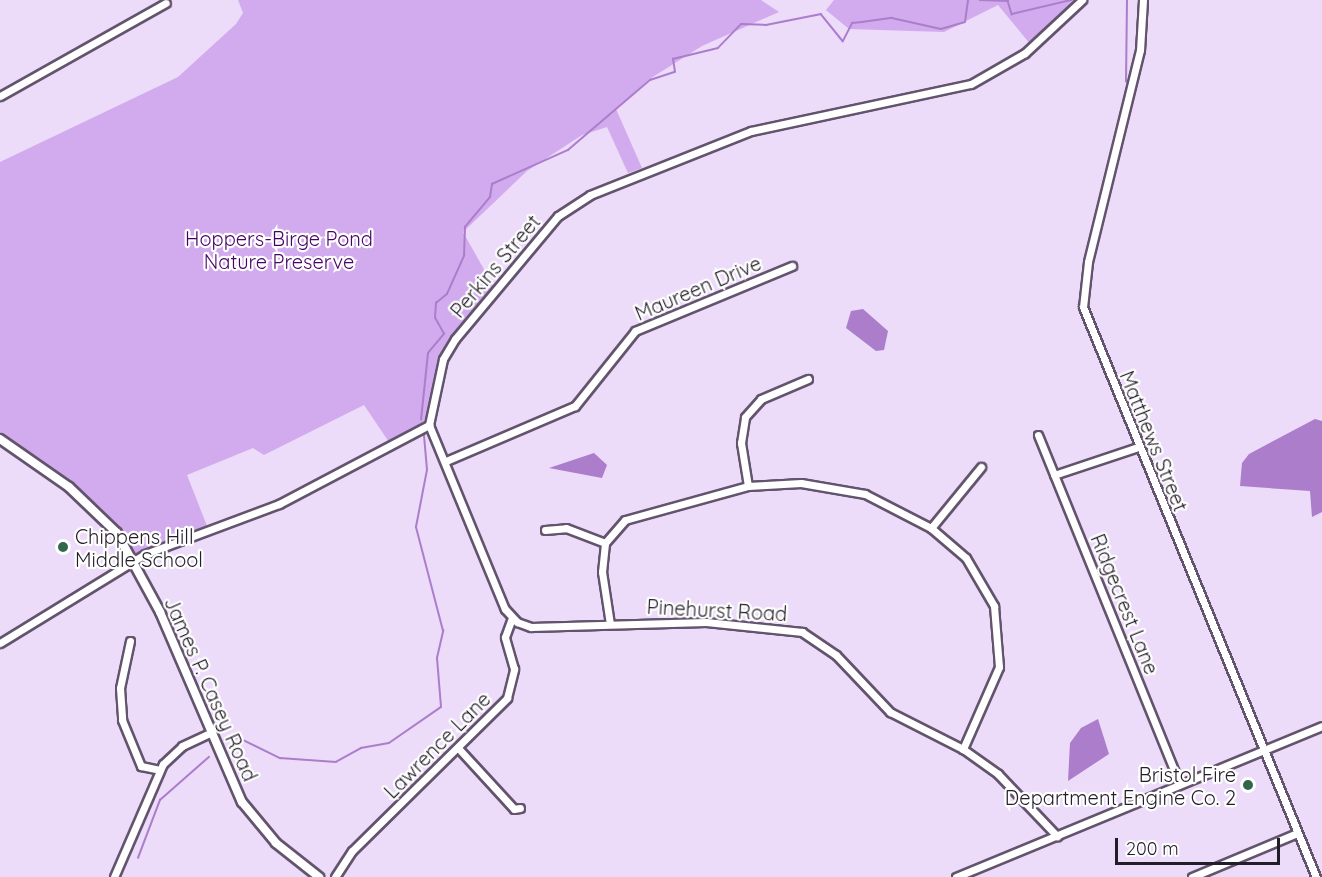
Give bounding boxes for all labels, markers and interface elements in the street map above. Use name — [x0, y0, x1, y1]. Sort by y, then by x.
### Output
street label: Perkins Street — [445, 210, 545, 322]
park label: Hoppers-Birge Pond Nature Preserve — [185, 226, 373, 273]
street label: Maureen Drive — [631, 251, 765, 325]
street label: Matthews Street — [1115, 367, 1193, 515]
place label: Chippens Hill Middle School — [75, 524, 203, 571]
street label: Ridgecrest Lane — [1086, 530, 1164, 678]
marker: Chippens Hill Middle School — [56, 540, 70, 554]
street label: James P. Casey Road — [160, 593, 262, 785]
street label: Pinehurst Road — [646, 594, 788, 626]
street label: Lawrence Lane — [379, 687, 495, 803]
place label: Bristol Fire Department Engine Co. 2 — [1005, 762, 1236, 809]
marker: Bristol Fire Department Engine Co. 2 — [1241, 778, 1255, 792]
scale bar — [1118, 826, 1283, 864]
text: 200 m — [1126, 837, 1179, 860]

